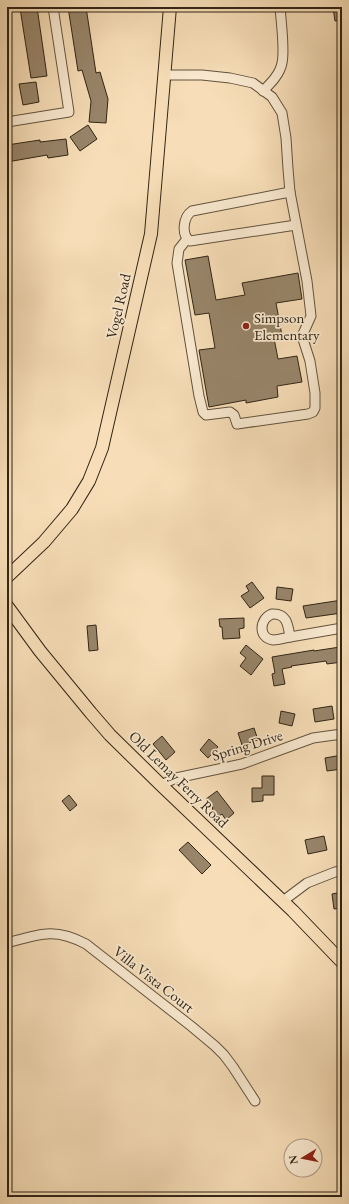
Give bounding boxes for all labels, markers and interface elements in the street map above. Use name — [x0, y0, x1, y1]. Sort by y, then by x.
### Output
street label: Vogel Road — [101, 271, 135, 340]
place label: Simpson Elementary — [254, 308, 320, 344]
marker: Simpson Elementary — [241, 321, 251, 331]
street label: Spring Drive — [209, 725, 285, 765]
street label: Old Lemay Ferry Road — [125, 727, 233, 832]
street label: Villa Vista Court — [110, 942, 198, 1017]
north arrow — [283, 1138, 323, 1178]
text: N — [285, 1154, 301, 1165]

